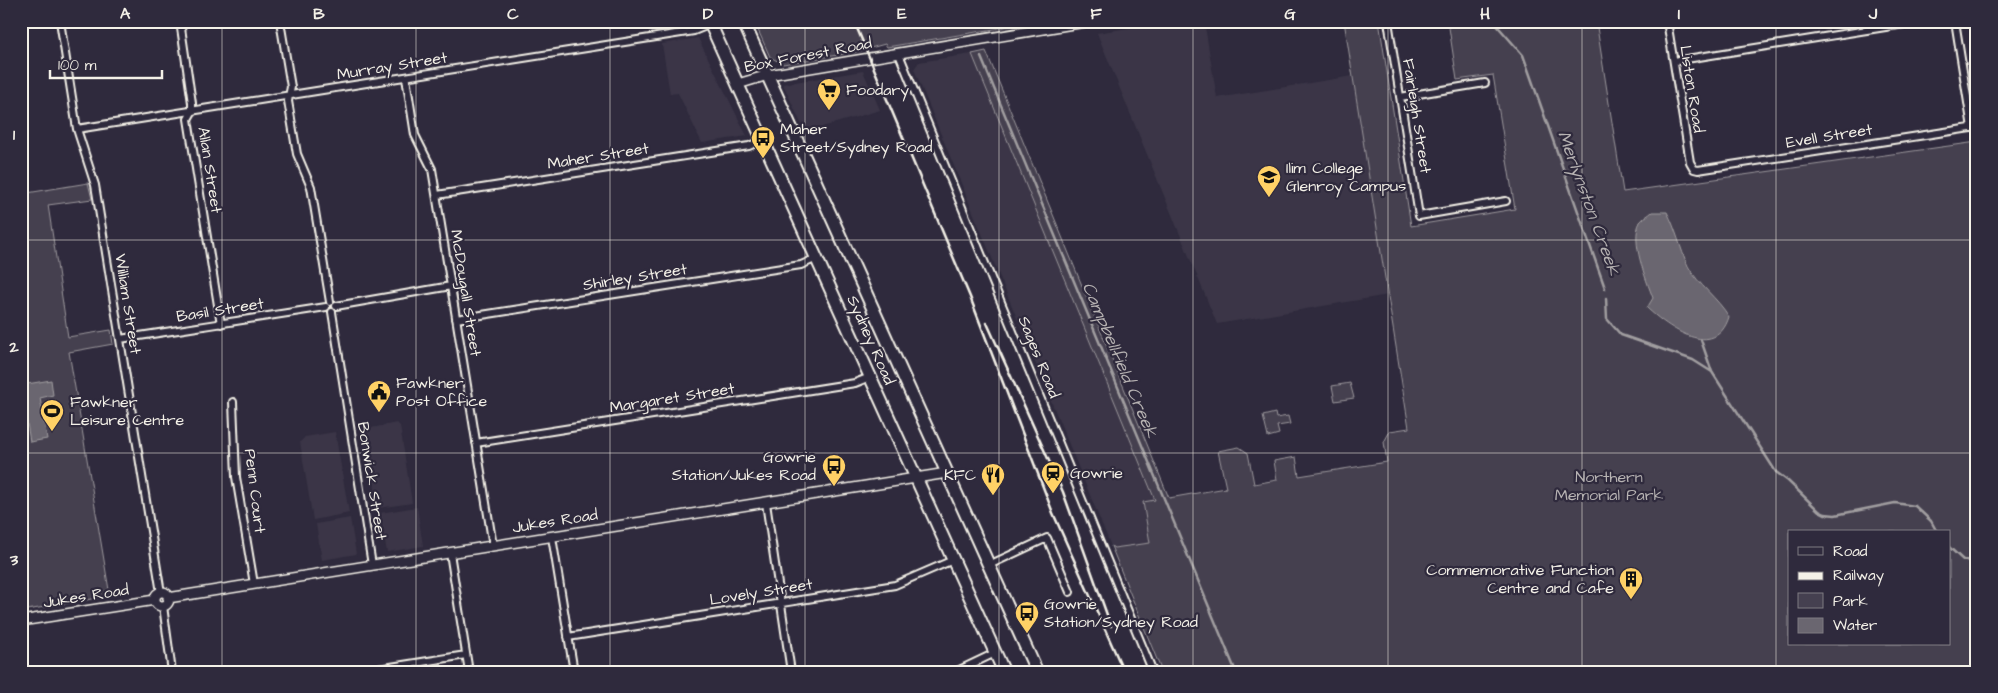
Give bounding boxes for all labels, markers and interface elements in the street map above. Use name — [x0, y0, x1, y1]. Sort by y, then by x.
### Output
text: A — [120, 3, 131, 25]
text: B — [313, 3, 325, 25]
text: C — [507, 3, 519, 25]
text: D — [703, 3, 714, 25]
text: E — [897, 3, 907, 25]
text: F — [1090, 3, 1102, 25]
text: G — [1284, 3, 1296, 25]
text: H — [1480, 3, 1490, 25]
text: I — [1678, 3, 1680, 25]
text: J — [1868, 3, 1878, 25]
street label: Box Forest Road — [742, 32, 874, 78]
street label: Liston Road — [1674, 44, 1710, 134]
street label: Murray Street — [335, 46, 450, 87]
scale bar — [50, 48, 162, 80]
text: 100 m — [58, 55, 97, 76]
street label: Fairleigh Street — [1396, 57, 1437, 176]
supermarket icon: Foodary — [816, 77, 842, 111]
place label: Foodary — [846, 79, 909, 102]
place label: Maher Street/Sydney Road — [780, 118, 933, 159]
street label: Evell Street — [1784, 118, 1874, 154]
text: 1 — [13, 124, 16, 146]
street label: Allan Street — [192, 125, 228, 215]
bus stop icon: Maher Street/Sydney Road — [750, 125, 776, 159]
water label: Merlynston Creek — [1550, 127, 1627, 280]
street label: Maher Street — [546, 137, 651, 175]
place label: Ilim College Glenroy Campus — [1286, 157, 1406, 198]
school or university icon: Ilim College Glenroy Campus — [1256, 164, 1282, 198]
street label: McDougall Street — [444, 228, 487, 359]
street label: William Street — [109, 252, 147, 356]
street label: Shirley Street — [581, 258, 689, 297]
water label: Campbellfield Creek — [1076, 278, 1165, 443]
street label: Basil Street — [175, 292, 266, 328]
street label: Sydney Road — [841, 292, 901, 389]
street label: Sages Road — [1012, 313, 1065, 402]
text: 2 — [8, 336, 19, 358]
place label: Fawkner Post Office — [396, 372, 487, 412]
street label: Margaret Street — [608, 377, 737, 420]
public building icon: Fawkner Post Office — [366, 379, 392, 413]
place label: Fawkner Leisure Centre — [70, 391, 184, 431]
sports icon: Fawkner Leisure Centre — [39, 398, 65, 432]
street label: Bonwick Street — [352, 420, 392, 542]
place label: Gowrie Station/Jukes Road — [672, 446, 816, 486]
street label: Penn Court — [239, 447, 271, 535]
bus stop icon: Gowrie Station/Jukes Road — [821, 453, 847, 487]
station icon: Gowrie — [1040, 460, 1066, 494]
restaurant icon: KFC — [980, 462, 1006, 496]
place label: Gowrie — [1070, 462, 1123, 484]
place label: KFC — [944, 464, 976, 486]
park label: Northern Memorial Park — [1555, 466, 1664, 506]
street label: Jukes Road — [511, 503, 599, 539]
legend — [1788, 530, 1950, 646]
text: Road — [1833, 541, 1868, 562]
text: 3 — [9, 549, 19, 571]
place label: Commemorative Function Centre and Cafe — [1426, 559, 1614, 599]
text: Railway — [1833, 565, 1884, 587]
building icon: Commemorative Function Centre and Cafe — [1618, 566, 1644, 600]
street label: Lovely Street — [708, 573, 815, 612]
street label: Jukes Road — [42, 578, 130, 614]
text: Park — [1833, 591, 1868, 612]
place label: Gowrie Station/Sydney Road — [1044, 593, 1198, 634]
bus stop icon: Gowrie Station/Sydney Road — [1014, 600, 1040, 634]
text: Water — [1833, 615, 1877, 636]

